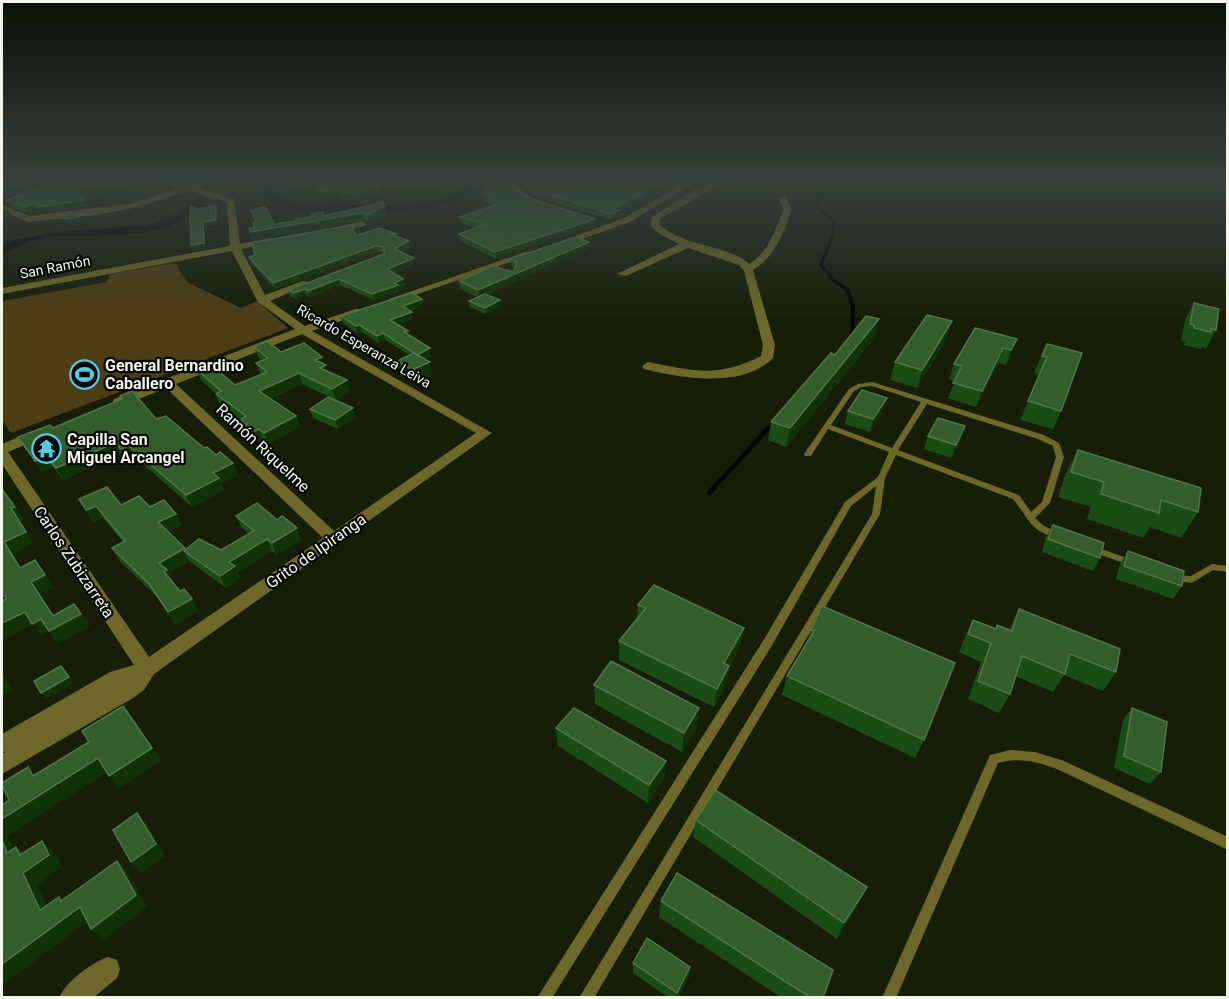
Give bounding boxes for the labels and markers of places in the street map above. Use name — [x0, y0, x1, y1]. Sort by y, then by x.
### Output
place label: General Bernardino Caballero — [105, 356, 244, 393]
sports icon: General Bernardino Caballero — [68, 358, 100, 390]
place label: Capilla San Miguel Arcangel — [67, 430, 185, 467]
temple icon: Capilla San Miguel Arcangel — [30, 432, 62, 464]

